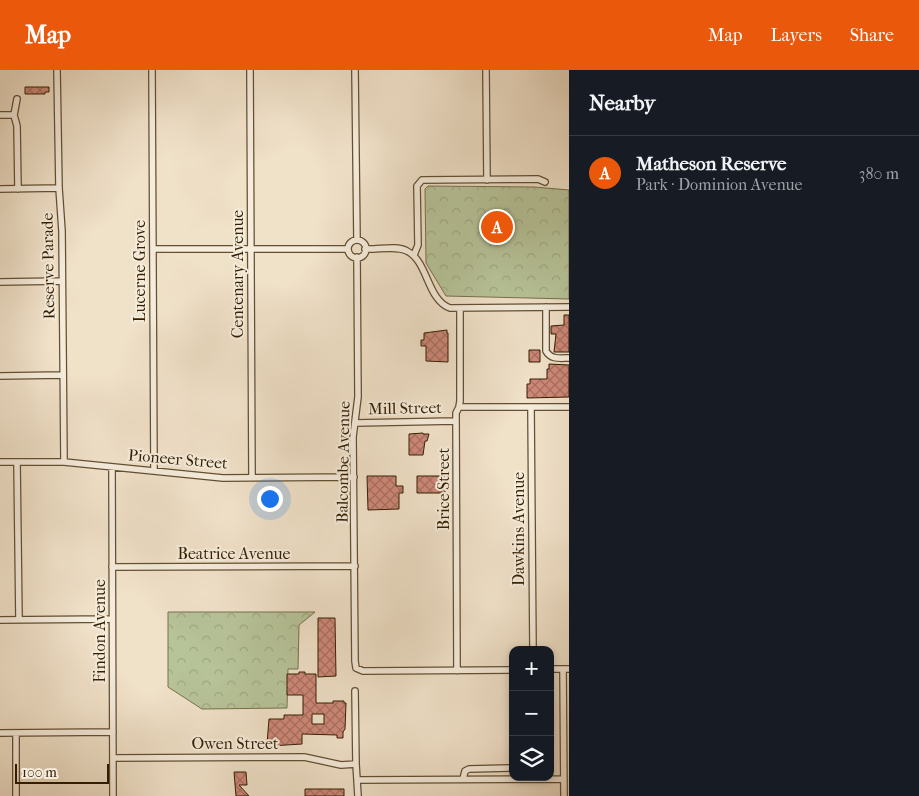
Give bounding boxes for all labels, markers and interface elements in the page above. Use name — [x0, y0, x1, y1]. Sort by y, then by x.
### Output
text: Map — [25, 21, 71, 49]
text: Map — [708, 25, 742, 46]
text: Layers — [770, 25, 822, 46]
text: Share — [850, 25, 894, 46]
text: Nearby — [589, 91, 655, 115]
text: Matheson Reserve — [636, 153, 787, 175]
text: A — [600, 164, 610, 183]
text: 380 m — [859, 164, 899, 183]
text: Park · Dominion Avenue — [636, 175, 802, 194]
pin: A — [481, 208, 513, 246]
street label: Centenary Avenue — [228, 210, 247, 338]
street label: Reserve Parade — [38, 212, 58, 320]
street label: Lucerne Grove — [130, 220, 149, 322]
street label: Mill Street — [368, 398, 442, 418]
street label: Balcombe Avenue — [332, 401, 354, 523]
street label: Pioneer Street — [127, 445, 229, 473]
street label: Brice Street — [434, 447, 453, 530]
street label: Dawkins Avenue — [509, 472, 528, 586]
your location — [257, 486, 283, 512]
street label: Beatrice Avenue — [178, 544, 291, 563]
street label: Findon Avenue — [90, 579, 109, 683]
map controls — [509, 646, 554, 781]
button: + — [509, 646, 554, 691]
button: − — [509, 691, 554, 736]
street label: Owen Street — [191, 734, 279, 753]
button: layers — [509, 736, 554, 781]
scale bar — [15, 761, 109, 784]
text: 100 m — [22, 764, 57, 781]

